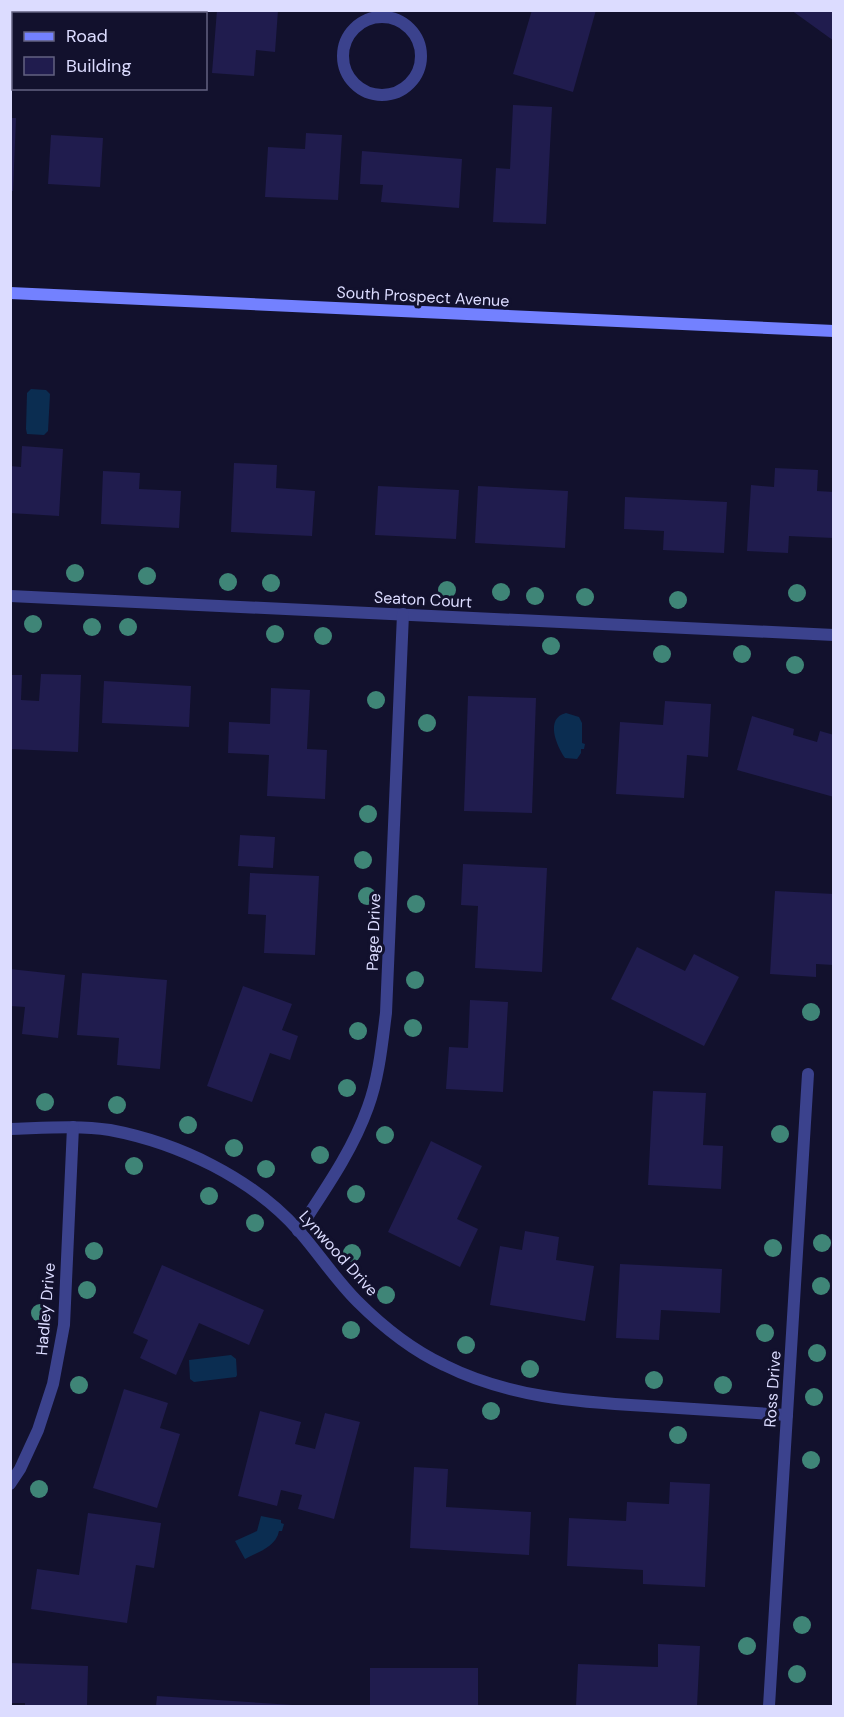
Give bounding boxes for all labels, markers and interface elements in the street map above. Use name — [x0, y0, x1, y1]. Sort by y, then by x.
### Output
legend — [12, 12, 207, 90]
text: Road — [66, 24, 108, 48]
text: Building — [66, 54, 131, 78]
street label: South Prospect Avenue — [336, 281, 510, 312]
street label: Seaton Court — [373, 586, 473, 613]
street label: Page Drive — [362, 893, 385, 971]
street label: Lynwood Drive — [294, 1206, 383, 1301]
street label: Hadley Drive — [31, 1262, 60, 1356]
street label: Ross Drive — [759, 1350, 786, 1428]

